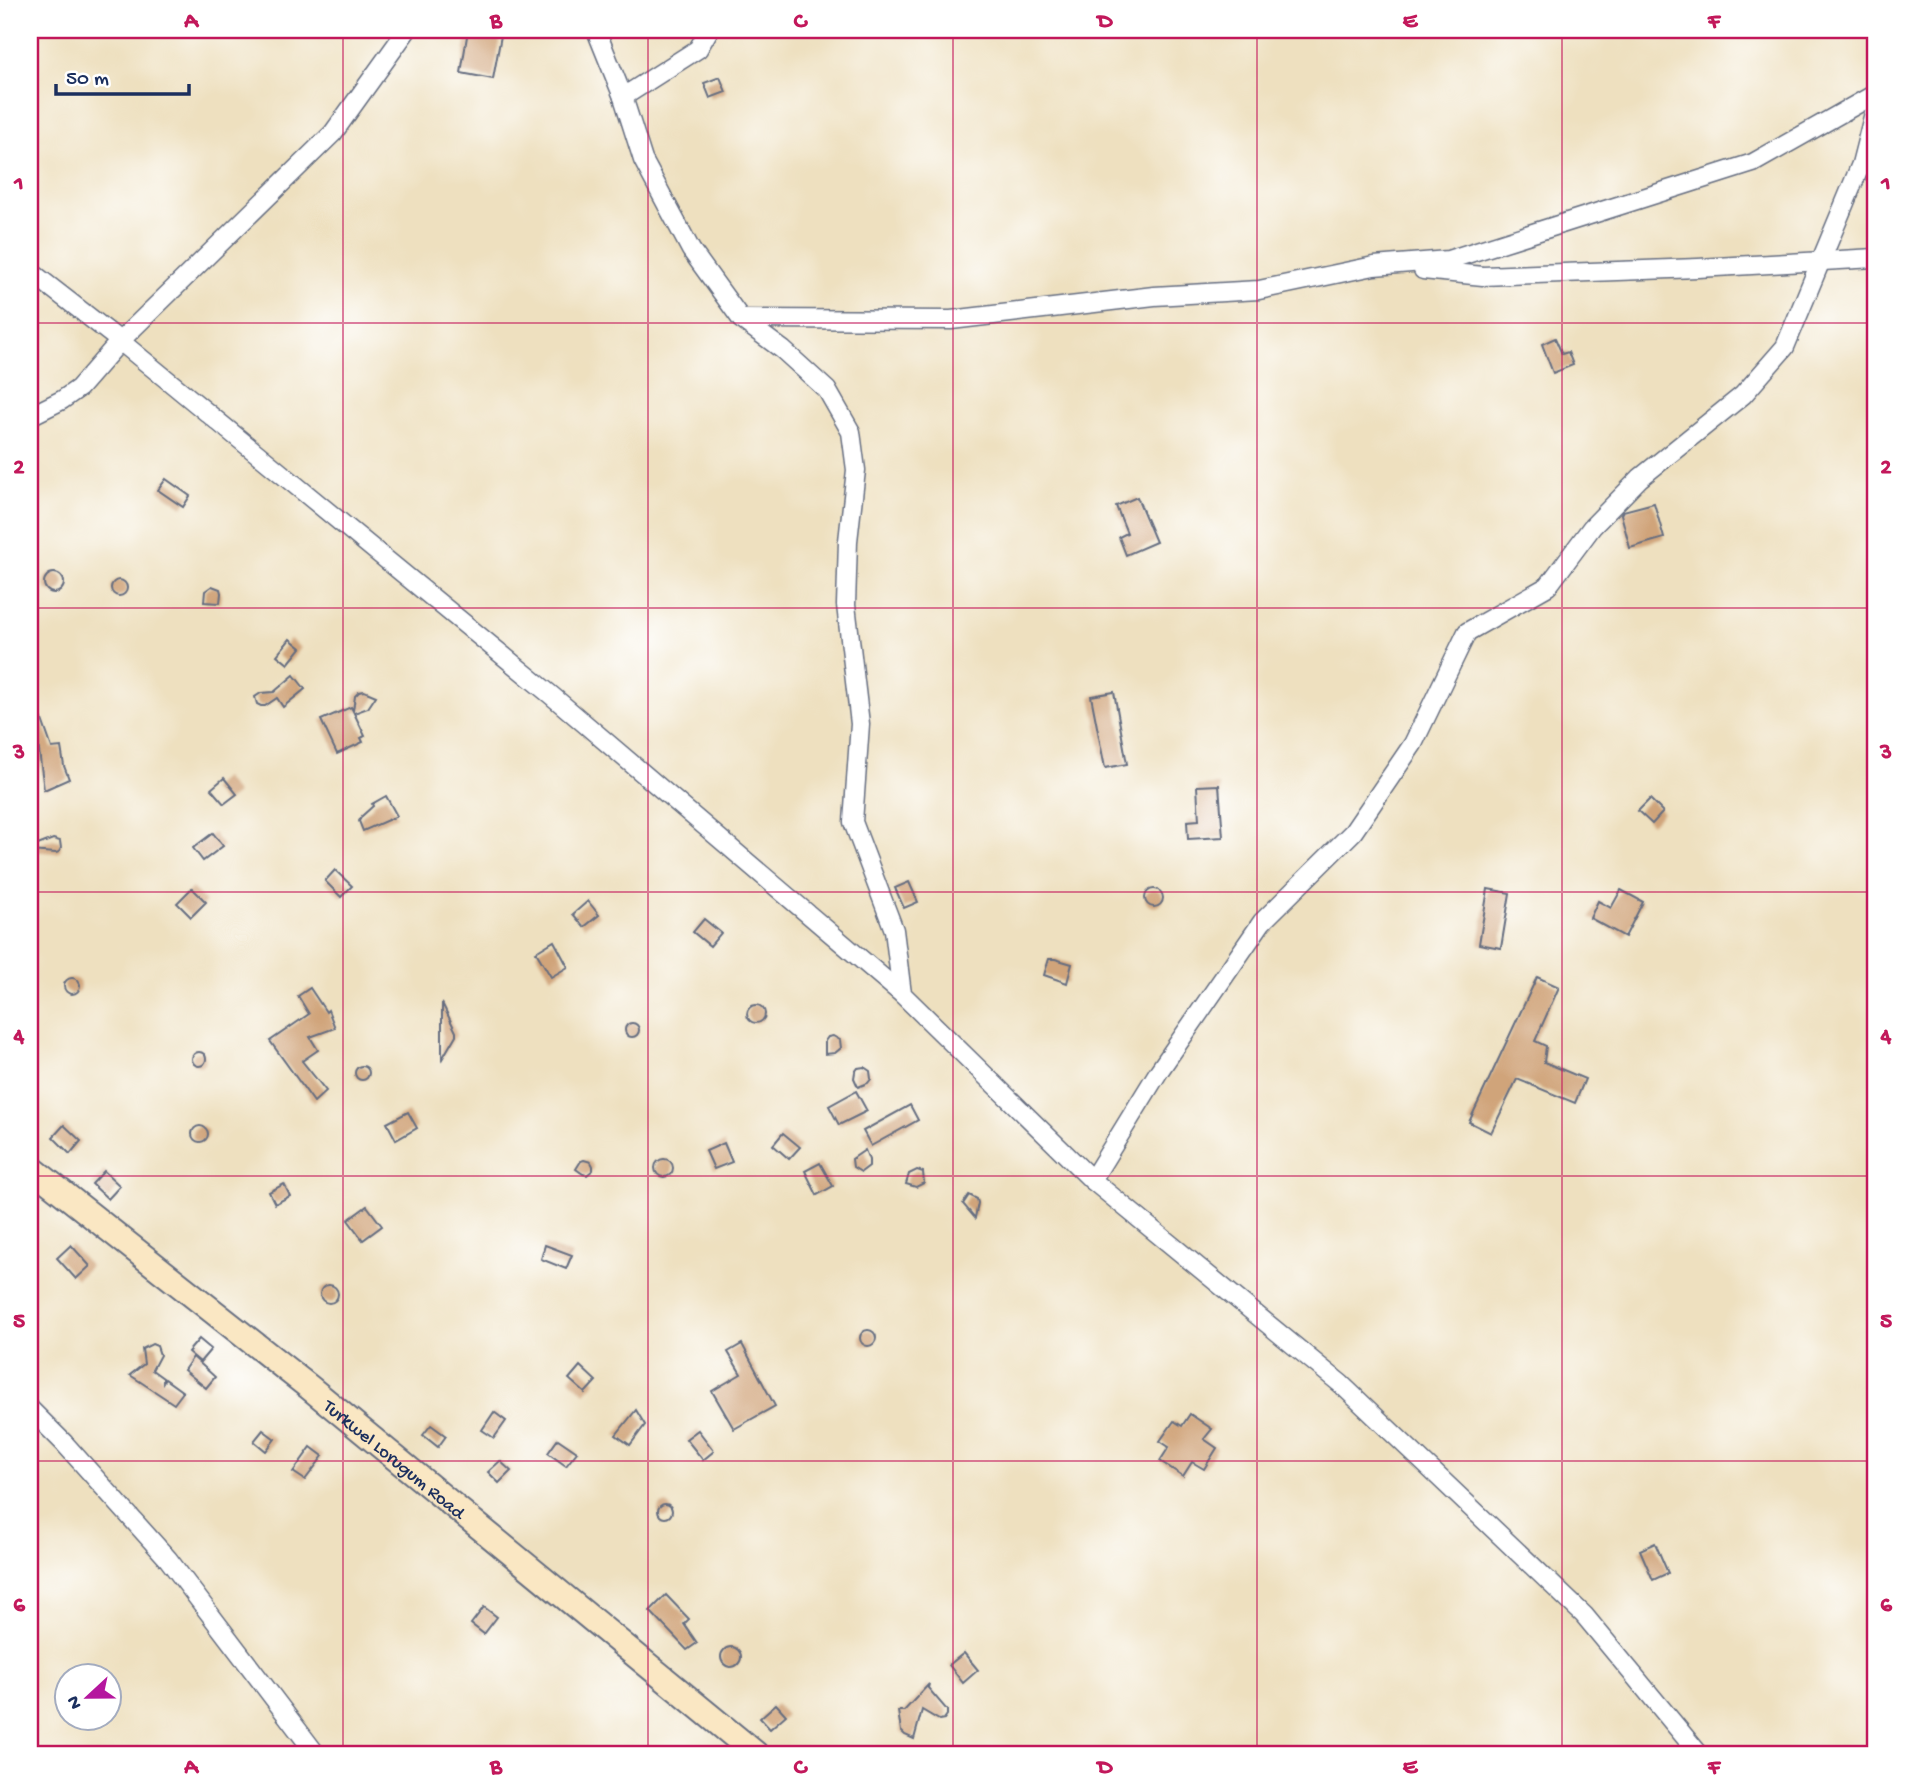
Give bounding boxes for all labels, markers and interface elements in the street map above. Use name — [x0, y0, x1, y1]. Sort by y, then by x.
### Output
text: A — [183, 9, 199, 36]
text: B — [489, 9, 503, 36]
text: C — [794, 9, 809, 36]
text: D — [1096, 9, 1114, 36]
text: E — [1403, 9, 1419, 36]
text: F — [1707, 9, 1722, 36]
scale bar — [56, 52, 189, 96]
text: 50 m — [66, 68, 109, 93]
text: 1 — [13, 171, 24, 198]
text: 1 — [1880, 171, 1891, 198]
text: 2 — [13, 455, 25, 482]
text: 2 — [1880, 455, 1892, 482]
text: 3 — [12, 740, 25, 767]
text: 3 — [1879, 740, 1892, 767]
text: 4 — [13, 1024, 25, 1051]
text: 4 — [1880, 1024, 1892, 1051]
text: 5 — [13, 1309, 25, 1336]
text: 5 — [1880, 1309, 1892, 1336]
street label: Turkwel Lorugum Road — [317, 1395, 470, 1527]
text: 6 — [13, 1593, 26, 1620]
text: 6 — [1880, 1593, 1893, 1620]
north arrow — [52, 1662, 122, 1732]
text: N — [62, 1692, 88, 1712]
text: A — [183, 1755, 199, 1782]
text: B — [489, 1755, 503, 1782]
text: C — [794, 1755, 809, 1782]
text: D — [1096, 1755, 1114, 1782]
text: E — [1403, 1755, 1419, 1782]
text: F — [1707, 1755, 1722, 1782]

